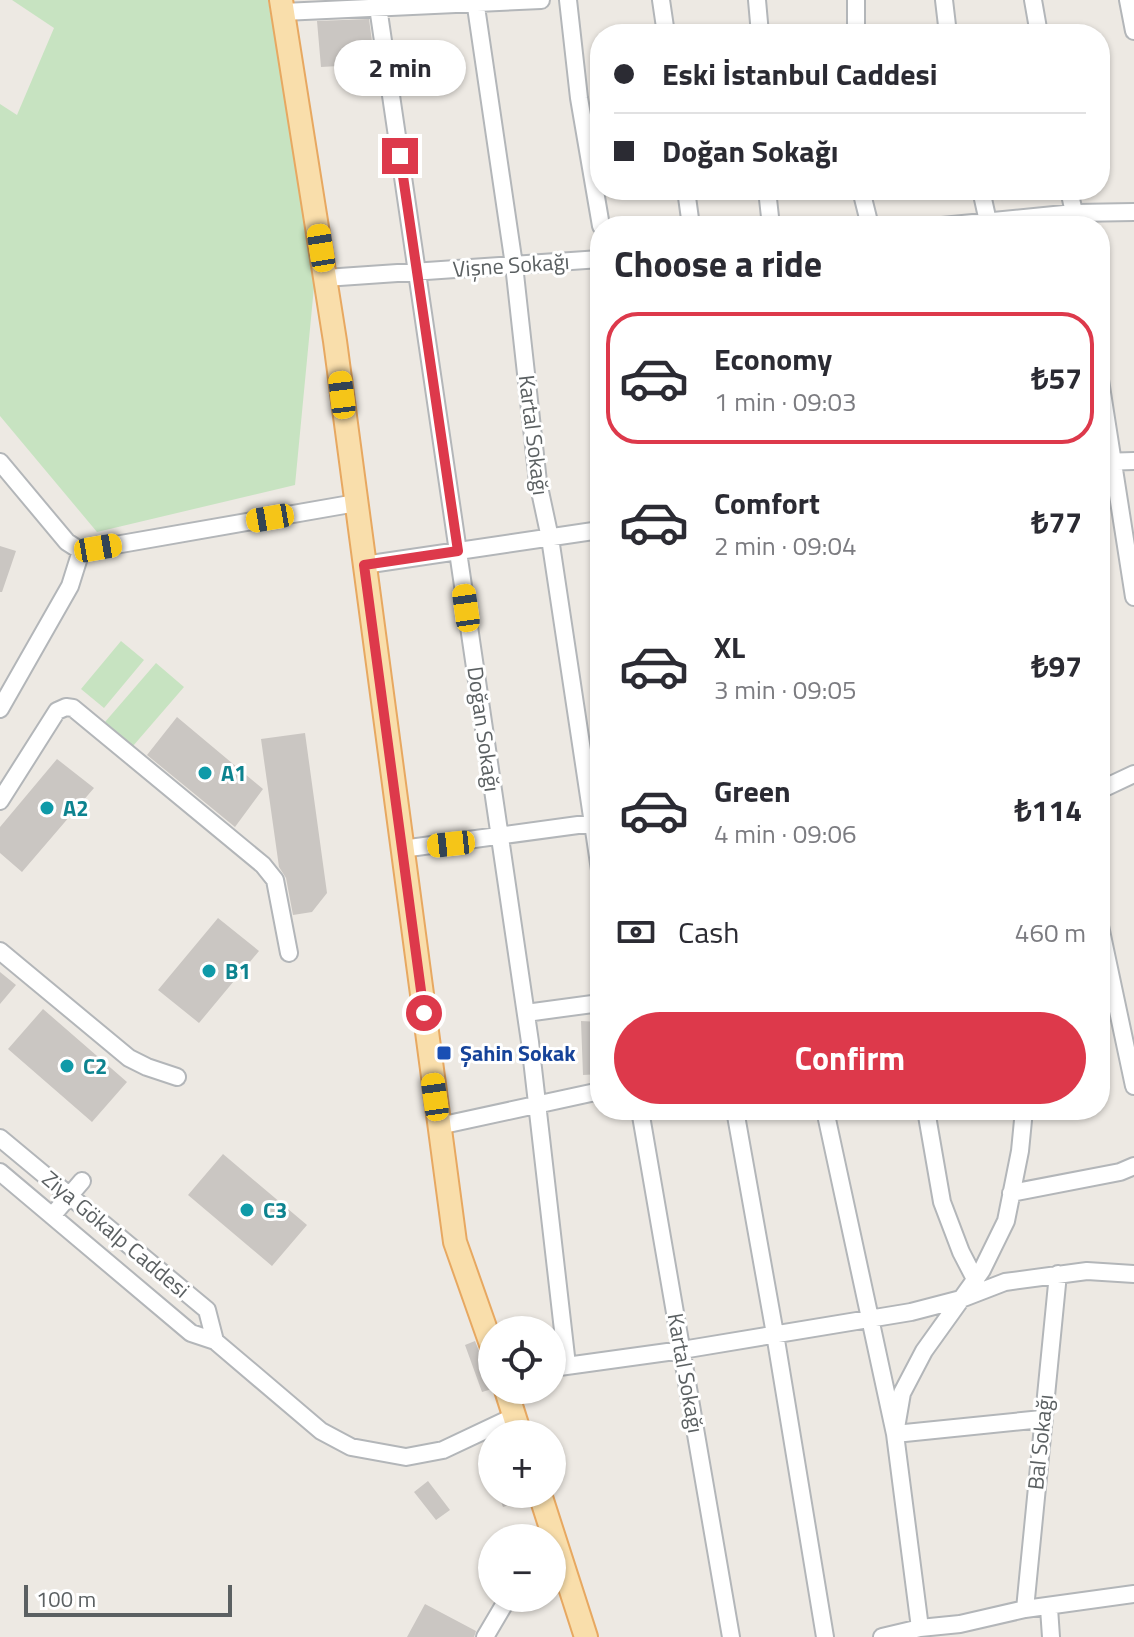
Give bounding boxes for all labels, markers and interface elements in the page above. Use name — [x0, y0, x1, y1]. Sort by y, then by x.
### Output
callout: 2 min — [334, 40, 466, 96]
text: 2 min — [368, 48, 432, 87]
text: Eski İstanbul Caddesi — [662, 51, 938, 97]
text: Doğan Sokağı — [662, 128, 838, 174]
route end — [382, 138, 418, 174]
car — [305, 222, 337, 274]
text: Choose a ride — [614, 236, 822, 291]
street label: Vişne Sokağı — [452, 244, 570, 286]
text: Economy — [714, 336, 832, 382]
icon: car — [618, 342, 690, 414]
text: ₺57 — [1031, 355, 1082, 401]
car — [327, 370, 357, 420]
street label: Kartal Sokağı — [510, 373, 558, 497]
text: 1 min · 09:03 — [714, 382, 857, 421]
text: Comfort — [714, 480, 820, 526]
icon: car — [618, 486, 690, 558]
text: ₺77 — [1031, 499, 1082, 545]
car — [244, 502, 296, 534]
text: 2 min · 09:04 — [714, 526, 857, 565]
car — [72, 532, 124, 564]
car — [451, 583, 481, 633]
text: XL — [714, 624, 745, 670]
icon: car — [618, 630, 690, 702]
text: ₺97 — [1031, 643, 1082, 689]
street label: Doğan Sokağı — [458, 664, 510, 794]
text: 3 min · 09:05 — [714, 670, 857, 709]
place label: A1 — [221, 756, 247, 790]
marker: A1 — [196, 764, 214, 782]
text: Green — [714, 768, 791, 814]
icon: car — [618, 774, 690, 846]
text: ₺114 — [1014, 787, 1082, 833]
place label: A2 — [63, 791, 89, 825]
marker: A2 — [38, 799, 56, 817]
text: 4 min · 09:06 — [714, 814, 857, 853]
car — [426, 830, 476, 858]
text: Cash — [678, 909, 739, 955]
icon: cash — [614, 910, 658, 954]
text: 460 m — [1015, 913, 1086, 952]
place label: B1 — [225, 954, 251, 988]
marker: B1 — [200, 962, 218, 980]
route start — [406, 995, 442, 1031]
button: Confirm — [614, 1012, 1086, 1104]
place label: Şahin Sokak — [460, 1036, 576, 1070]
marker: Şahin Sokak — [435, 1044, 453, 1062]
place label: C2 — [83, 1049, 107, 1083]
marker: C2 — [58, 1057, 76, 1075]
car — [420, 1072, 450, 1122]
street label: Ziya Gökalp Caddesi — [35, 1162, 197, 1306]
place label: C3 — [263, 1193, 287, 1227]
marker: C3 — [238, 1201, 256, 1219]
street label: Kartal Sokağı — [659, 1310, 713, 1436]
map controls — [478, 1316, 566, 1612]
button: locate — [478, 1316, 566, 1404]
street label: Bal Sokağı — [1018, 1393, 1062, 1491]
button: + — [478, 1420, 566, 1508]
button: − — [478, 1524, 566, 1612]
scale bar — [24, 1581, 232, 1617]
text: 100 m — [36, 1582, 96, 1616]

